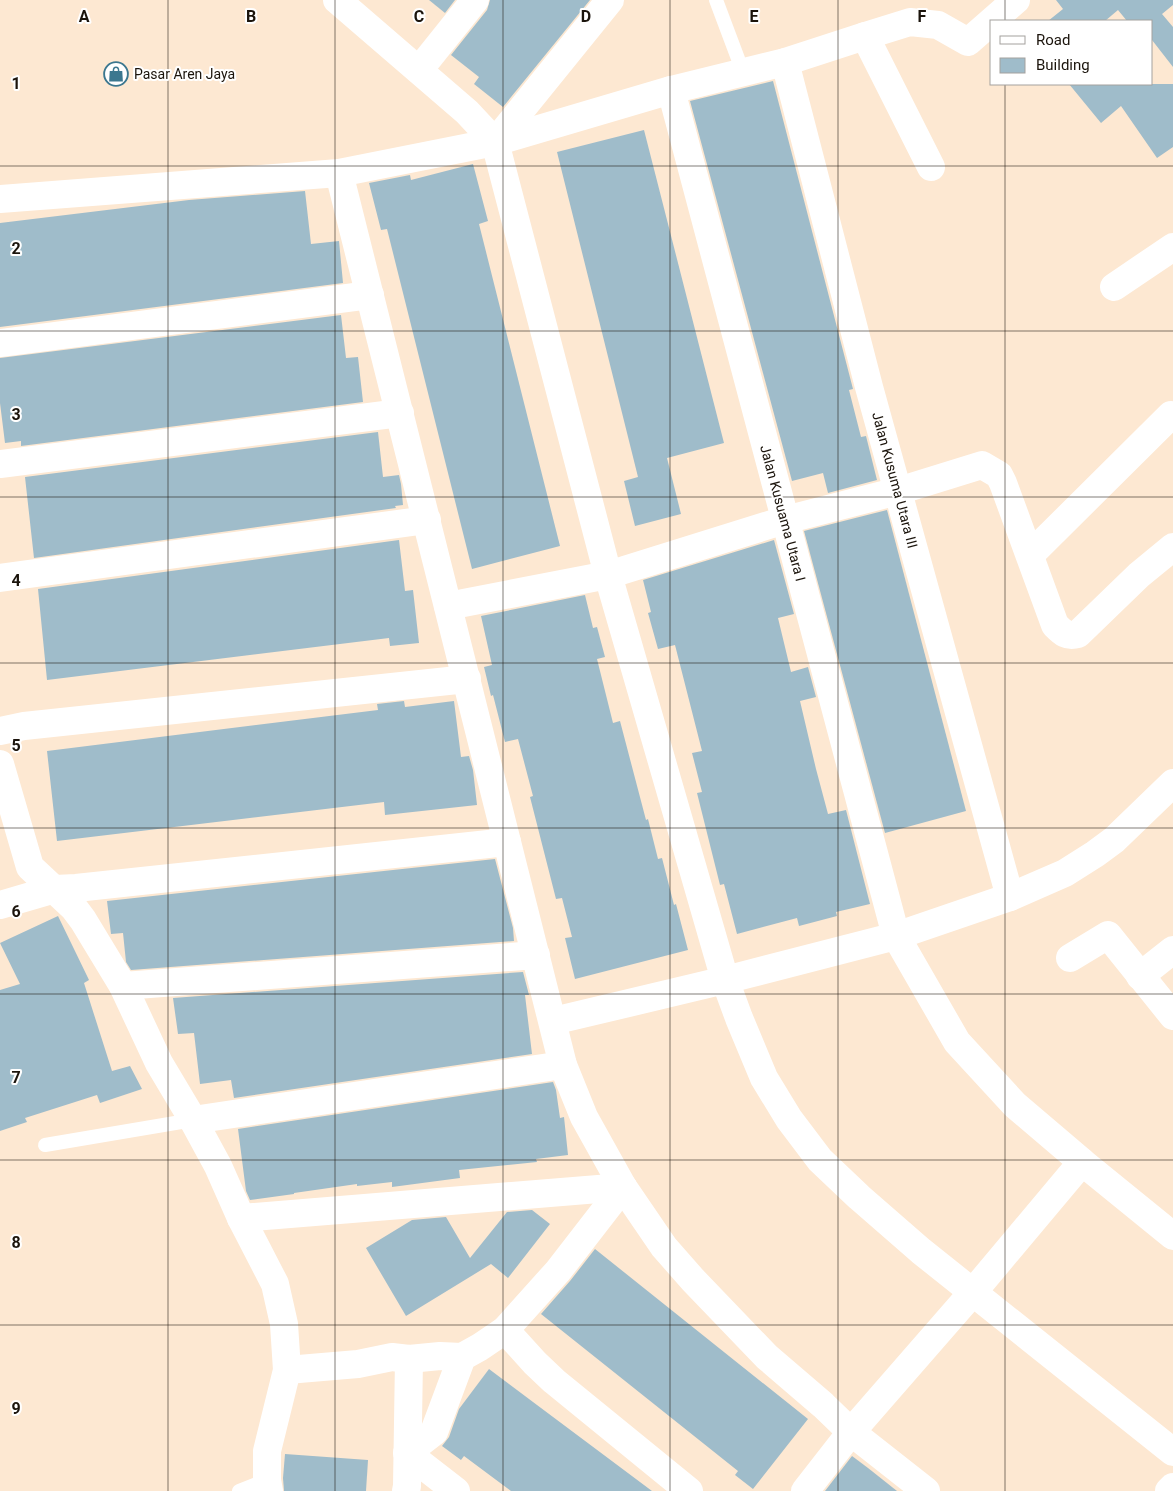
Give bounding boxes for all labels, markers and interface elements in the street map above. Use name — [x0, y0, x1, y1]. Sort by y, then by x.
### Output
text: A — [79, 7, 90, 26]
text: B — [246, 7, 256, 26]
text: C — [414, 7, 424, 26]
text: D — [581, 7, 591, 26]
text: E — [750, 7, 759, 26]
text: F — [918, 7, 927, 26]
legend — [990, 20, 1153, 85]
text: Road — [1036, 31, 1070, 49]
text: Building — [1036, 56, 1090, 74]
shop icon: Pasar Aren Jaya — [103, 61, 129, 87]
place label: Pasar Aren Jaya — [134, 66, 235, 82]
text: 1 — [11, 74, 21, 93]
text: 2 — [11, 239, 21, 258]
text: 3 — [11, 405, 21, 424]
street label: Jalan Kusuma Utara III — [869, 410, 921, 550]
street label: Jalan Kusuama Utara I — [757, 443, 809, 583]
text: 4 — [11, 571, 21, 590]
text: 5 — [11, 736, 21, 755]
text: 6 — [11, 902, 21, 921]
text: 7 — [11, 1068, 21, 1087]
text: 8 — [11, 1233, 21, 1252]
text: 9 — [11, 1399, 21, 1418]

